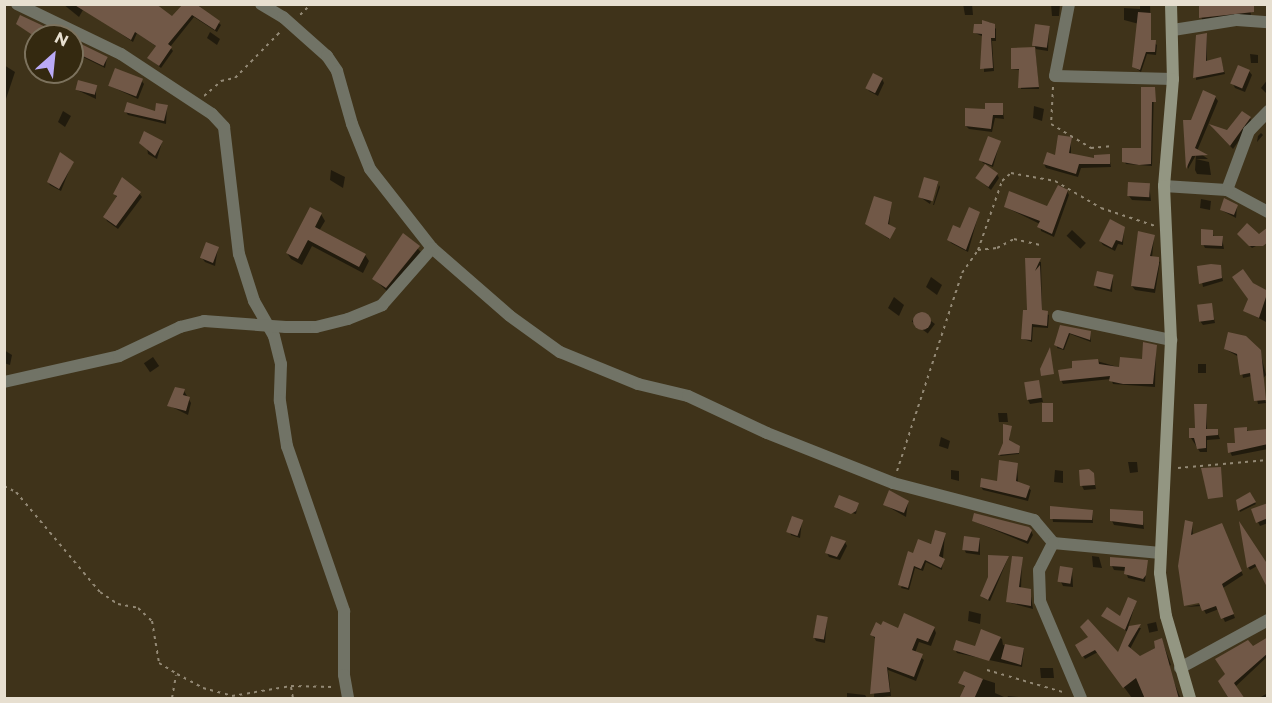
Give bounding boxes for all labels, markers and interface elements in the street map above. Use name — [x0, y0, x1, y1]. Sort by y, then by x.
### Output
north arrow — [24, 24, 84, 84]
text: N — [51, 28, 72, 51]

